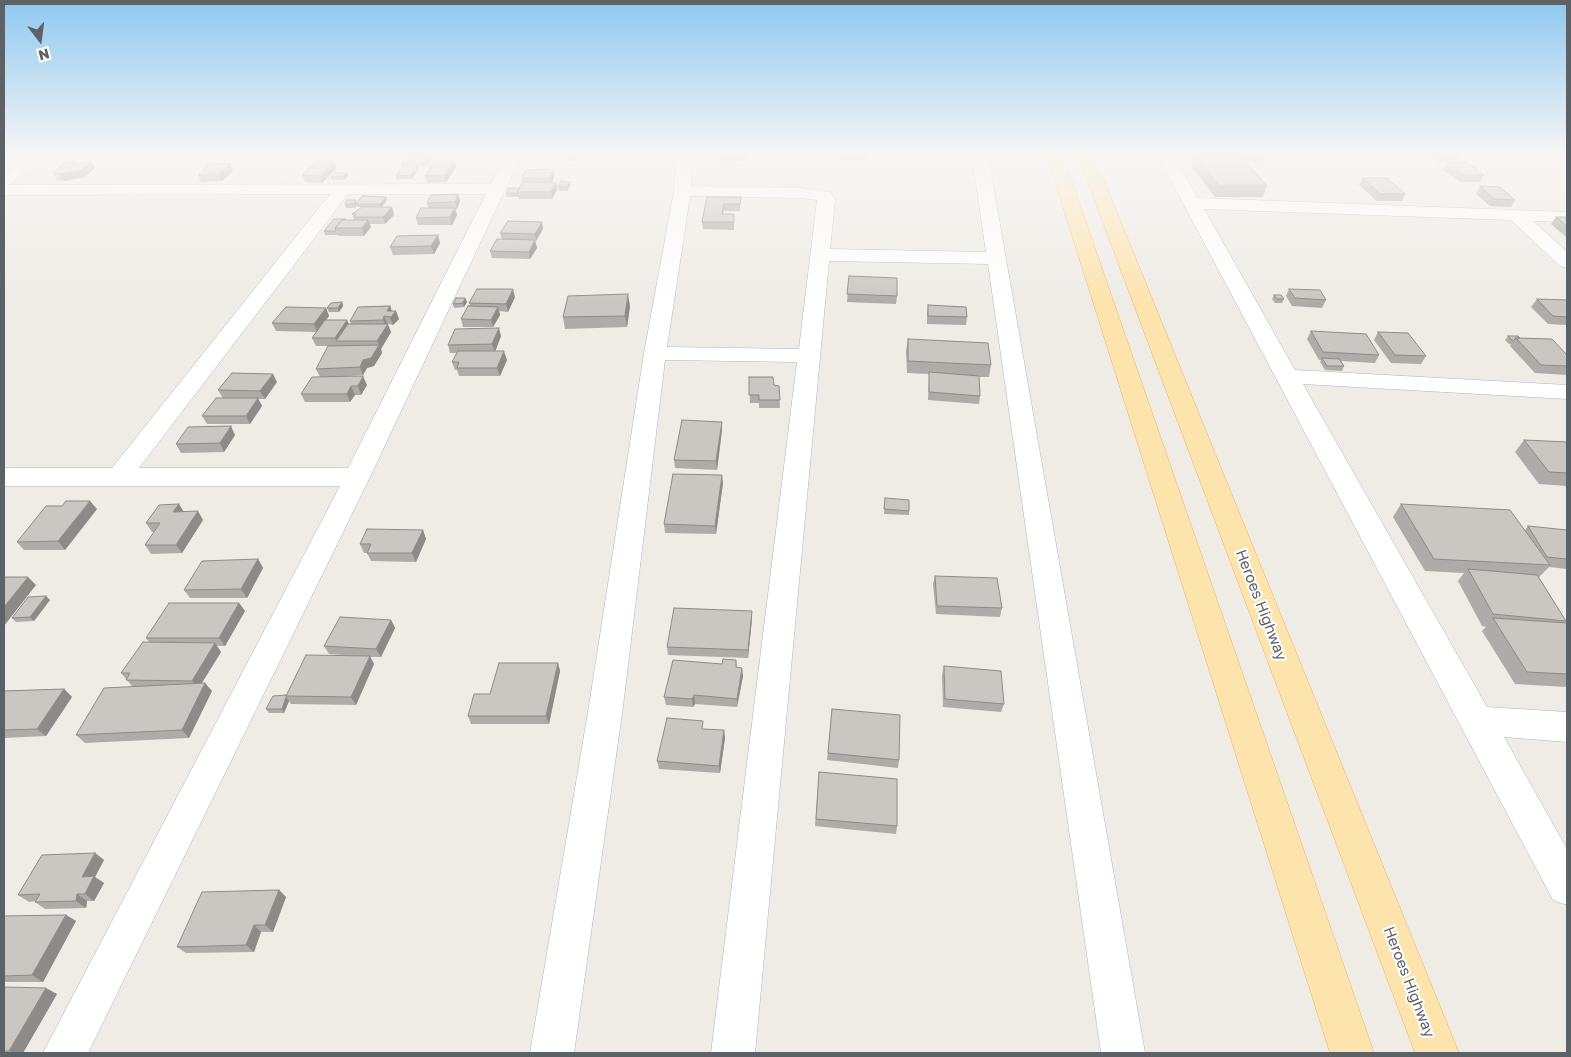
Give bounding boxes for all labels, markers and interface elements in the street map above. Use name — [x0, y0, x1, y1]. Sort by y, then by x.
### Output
north arrow — [15, 15, 65, 65]
text: N — [37, 45, 51, 65]
street label: Heroes Highway — [1232, 547, 1290, 663]
street label: Heroes Highway — [1380, 924, 1438, 1040]

